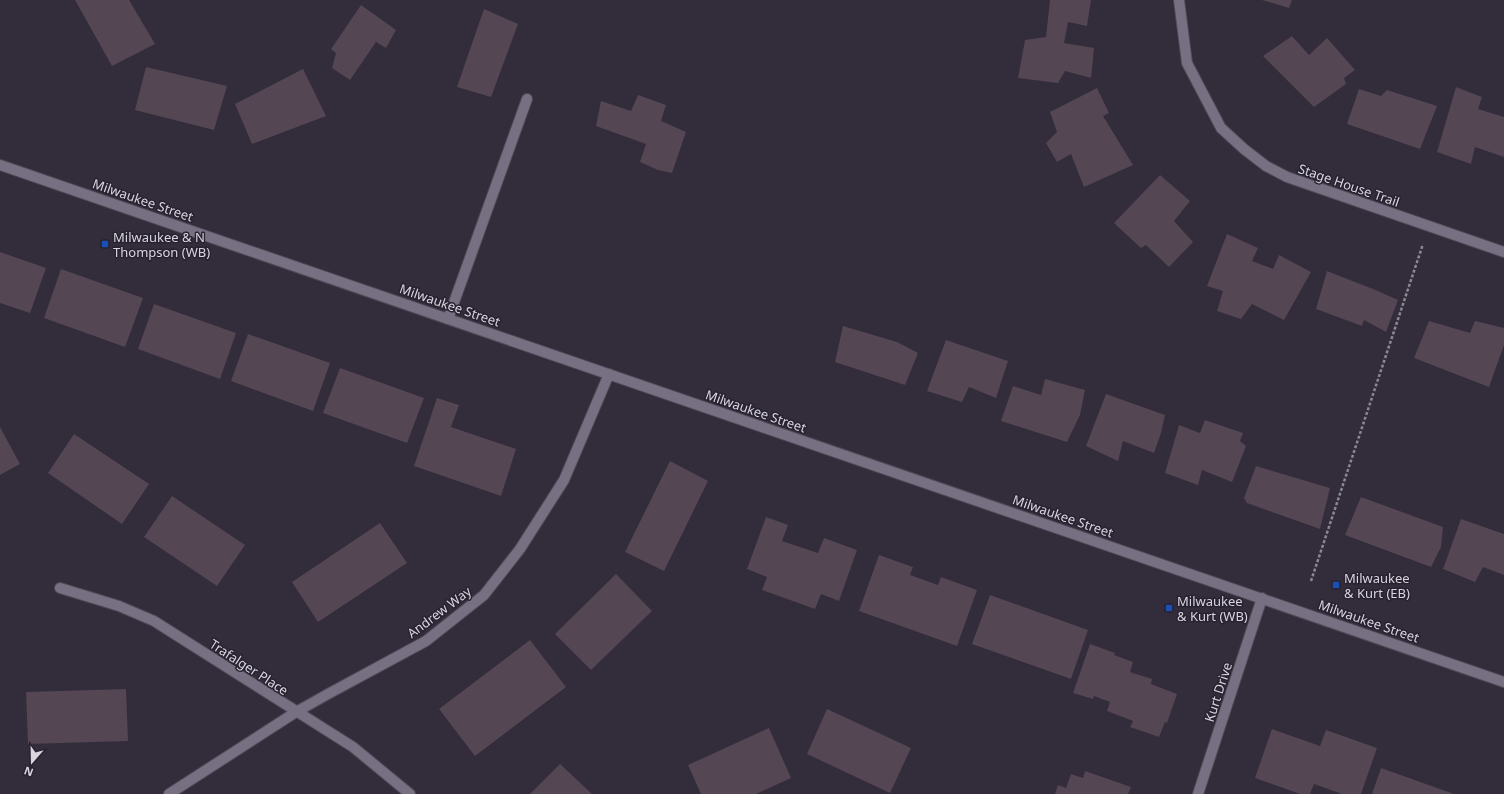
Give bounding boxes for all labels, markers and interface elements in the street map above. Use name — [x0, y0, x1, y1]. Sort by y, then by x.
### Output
street label: Stage House Trail — [1296, 159, 1402, 211]
street label: Milwaukee Street — [90, 174, 196, 226]
place label: Milwaukee & N Thompson (WB) — [113, 228, 210, 261]
marker: Milwaukee & N Thompson (WB) — [100, 239, 110, 249]
street label: Milwaukee Street — [397, 279, 503, 331]
street label: Milwaukee Street — [703, 385, 809, 437]
street label: Milwaukee Street — [1010, 490, 1116, 542]
place label: Milwaukee & Kurt (EB) — [1344, 569, 1410, 602]
marker: Milwaukee & Kurt (EB) — [1331, 580, 1341, 590]
street label: Andrew Way — [403, 582, 475, 642]
place label: Milwaukee & Kurt (WB) — [1177, 592, 1248, 625]
street label: Milwaukee Street — [1316, 595, 1422, 647]
marker: Milwaukee & Kurt (WB) — [1164, 603, 1174, 613]
street label: Trafalger Place — [206, 635, 292, 699]
street label: Kurt Drive — [1200, 660, 1236, 724]
north arrow — [12, 742, 52, 782]
text: N — [22, 763, 35, 780]

